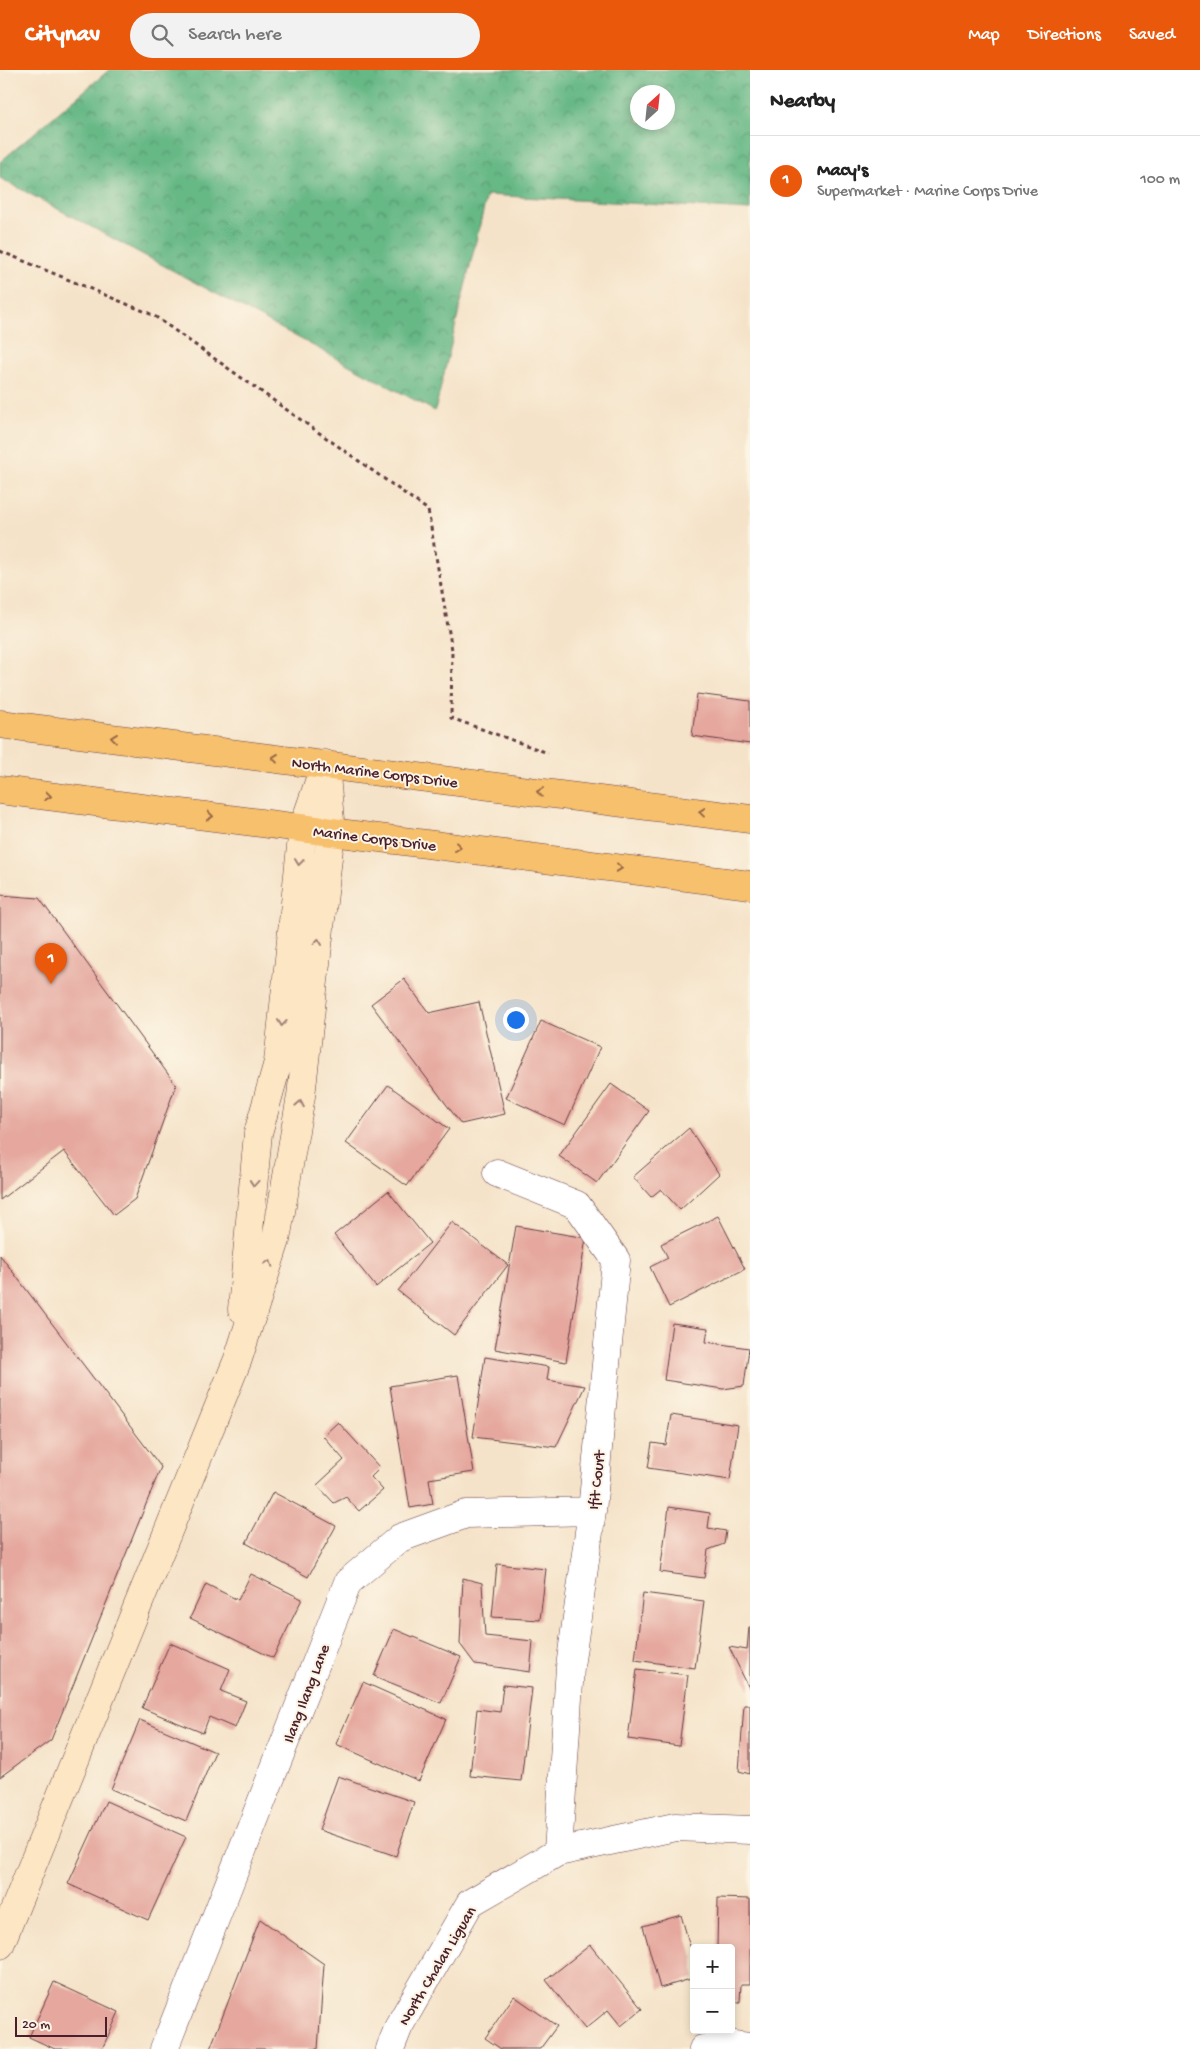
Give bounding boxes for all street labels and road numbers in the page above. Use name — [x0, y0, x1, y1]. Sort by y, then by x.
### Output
street label: North Marine Corps Drive — [290, 755, 459, 794]
street label: Marine Corps Drive — [312, 823, 438, 858]
street label: Ifit Court — [586, 1448, 611, 1511]
street label: Ilang Ilang Lane — [281, 1642, 336, 1746]
street label: North Chalan Liguan — [396, 1903, 482, 2030]

